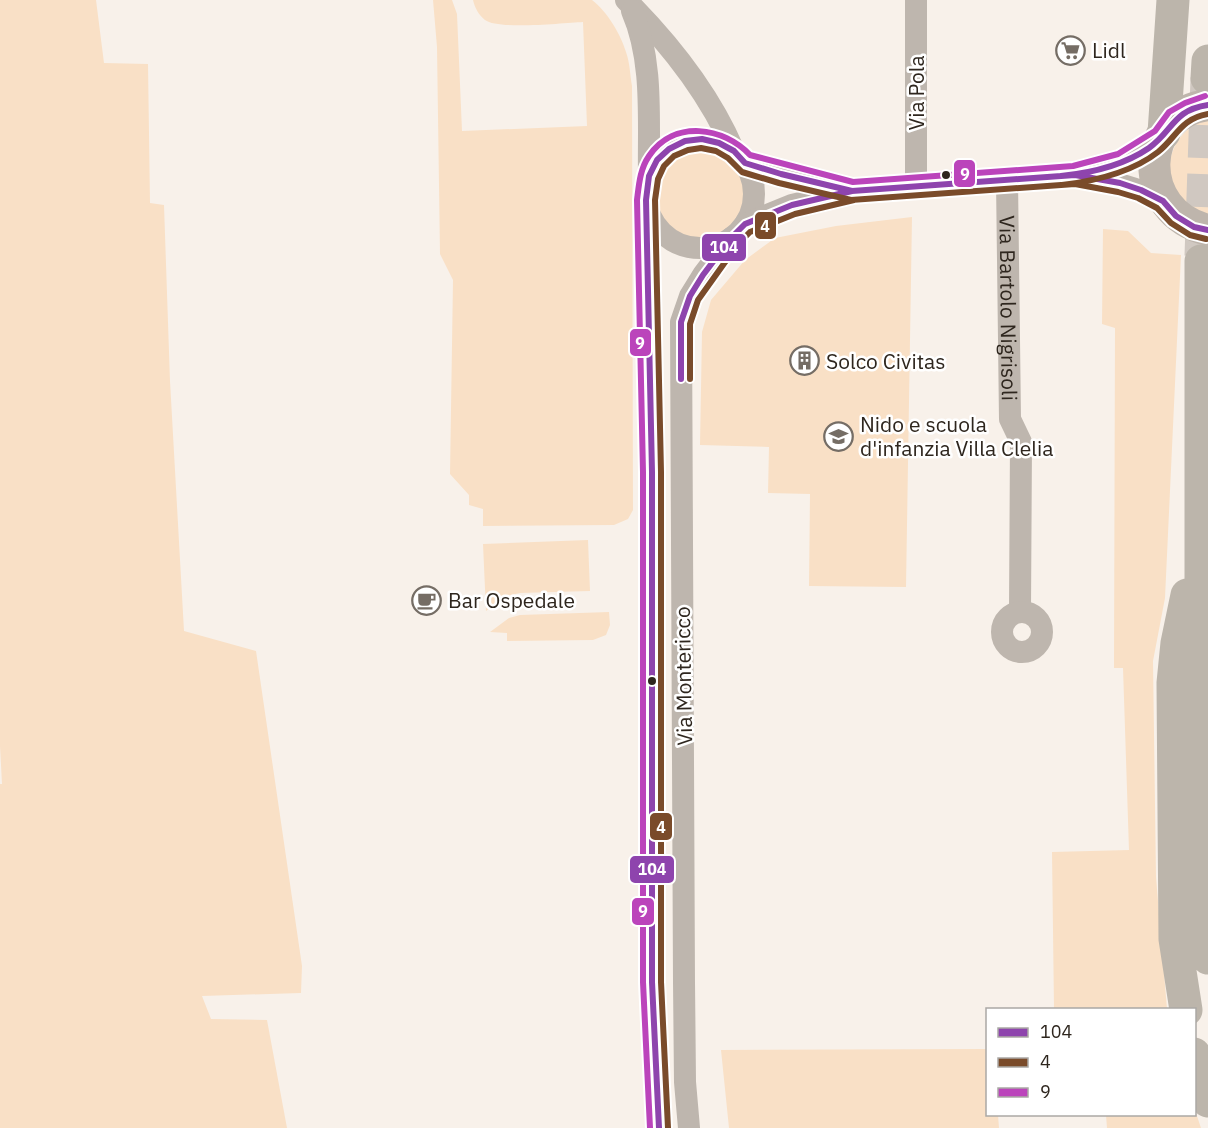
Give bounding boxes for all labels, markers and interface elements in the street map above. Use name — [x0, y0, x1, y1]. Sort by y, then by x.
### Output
supermarket icon: Lidl — [1055, 34, 1087, 66]
place label: Lidl — [1092, 36, 1126, 64]
street label: Via Pola — [902, 55, 930, 131]
line badge: 9 — [953, 159, 976, 188]
text: 9 — [960, 164, 970, 184]
unlabelled marker — [940, 169, 952, 181]
line badge: 4 — [754, 211, 777, 240]
street label: Via Bartolo Nigrisoli — [993, 215, 1024, 401]
text: 4 — [760, 216, 770, 236]
line badge: 104 — [701, 233, 747, 262]
text: 104 — [710, 237, 739, 257]
line badge: 9 — [629, 328, 652, 357]
text: 9 — [635, 333, 645, 353]
building icon: Solco Civitas — [789, 345, 821, 377]
place label: Solco Civitas — [826, 347, 946, 375]
place label: Nido e scuola d'infanzia Villa Clelia — [860, 410, 1054, 462]
school or university icon: Nido e scuola d'infanzia Villa Clelia — [823, 420, 855, 452]
cafe icon: Bar Ospedale — [411, 584, 443, 616]
place label: Bar Ospedale — [448, 586, 575, 614]
street label: Via Montericco — [668, 606, 698, 746]
unlabelled marker — [646, 675, 658, 687]
line badge: 4 — [649, 812, 673, 841]
text: 4 — [656, 817, 666, 837]
line badge: 104 — [629, 855, 675, 884]
text: 104 — [638, 859, 667, 879]
line badge: 9 — [631, 897, 655, 926]
text: 9 — [638, 901, 648, 921]
legend — [986, 1008, 1196, 1116]
text: 104 — [1040, 1020, 1073, 1043]
text: 4 — [1040, 1050, 1051, 1073]
text: 9 — [1040, 1080, 1051, 1103]

